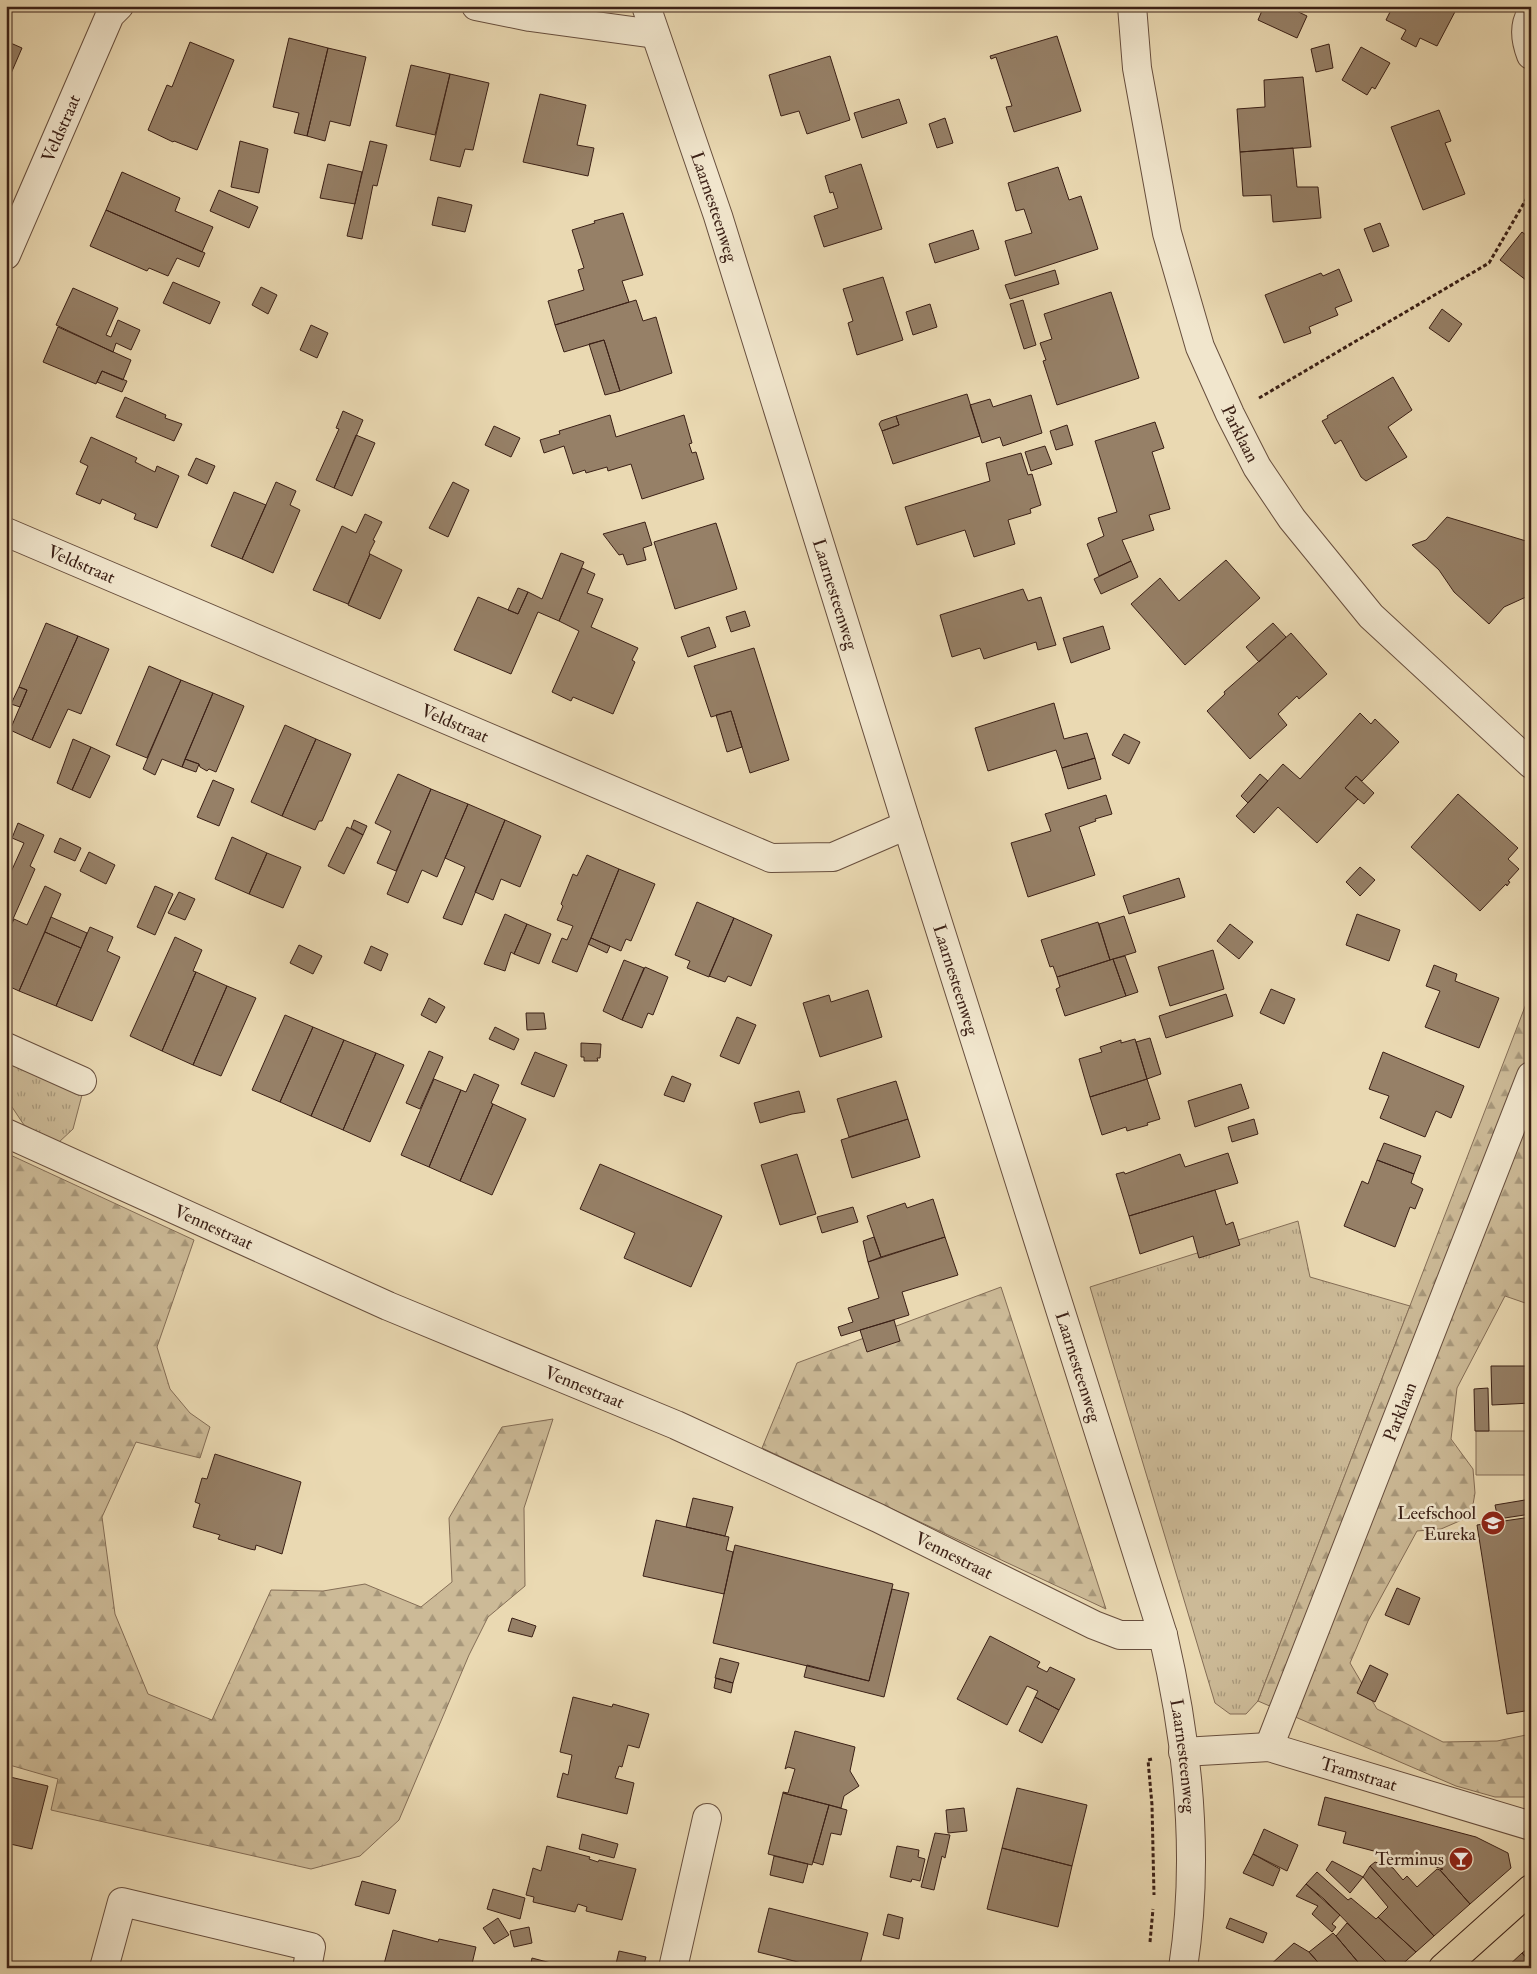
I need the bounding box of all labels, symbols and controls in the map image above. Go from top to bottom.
street label: Veldstraat [36,91,86,166]
street label: Laarnesteenweg [685,148,743,266]
street label: Parklaan [1216,401,1264,466]
street label: Laarnesteenweg [807,536,864,654]
street label: Veldstraat [44,540,119,589]
street label: Veldstraat [418,699,493,748]
street label: Laarnesteenweg [928,922,985,1039]
street label: Vennestraat [171,1199,257,1255]
street label: Laarnesteenweg [1050,1309,1107,1426]
street label: Vennestraat [541,1360,628,1414]
street label: Parklaan [1378,1379,1422,1444]
place label: Leefschool Eureka [1397,1502,1477,1546]
school or university icon: Leefschool Eureka [1480,1510,1506,1536]
street label: Vennestraat [911,1527,997,1585]
street label: Laarnesteenweg [1165,1697,1201,1815]
street label: Tramstraat [1318,1752,1400,1797]
bar icon: Terminus [1448,1846,1474,1872]
place label: Terminus [1375,1848,1444,1871]

